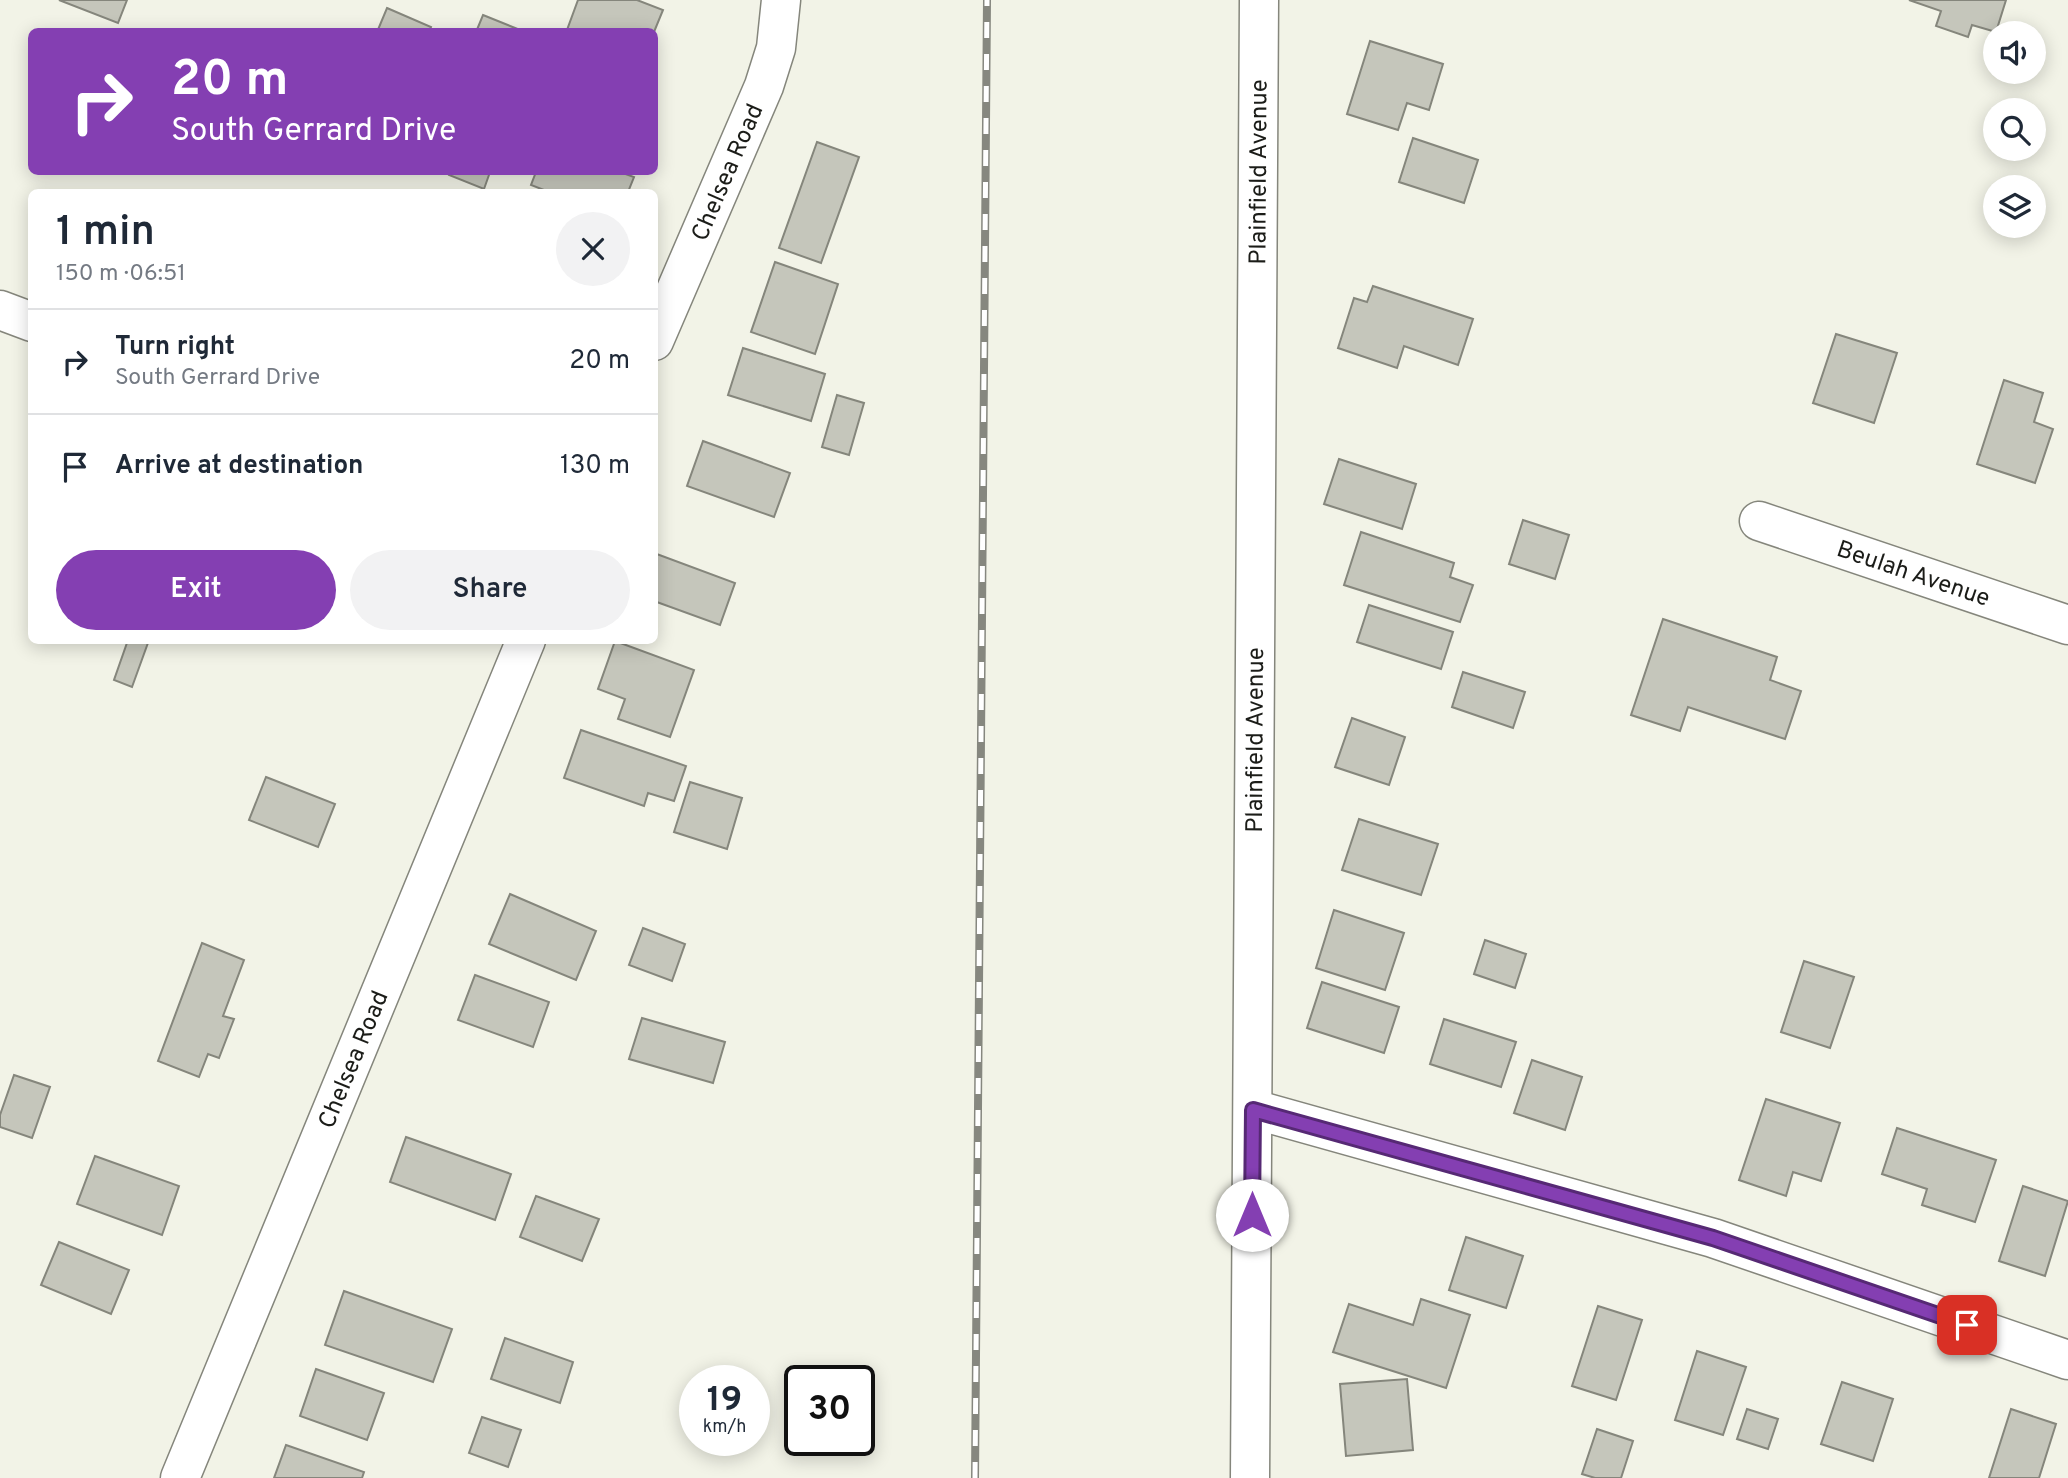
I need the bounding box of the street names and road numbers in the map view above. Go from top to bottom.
street label: Plainfield Avenue [1244,79,1276,265]
street label: Chelsea Road [686,100,771,246]
street label: Beulah Avenue [1832,535,1993,615]
street label: Plainfield Avenue [1241,647,1272,833]
street label: Chelsea Road [313,987,397,1133]

